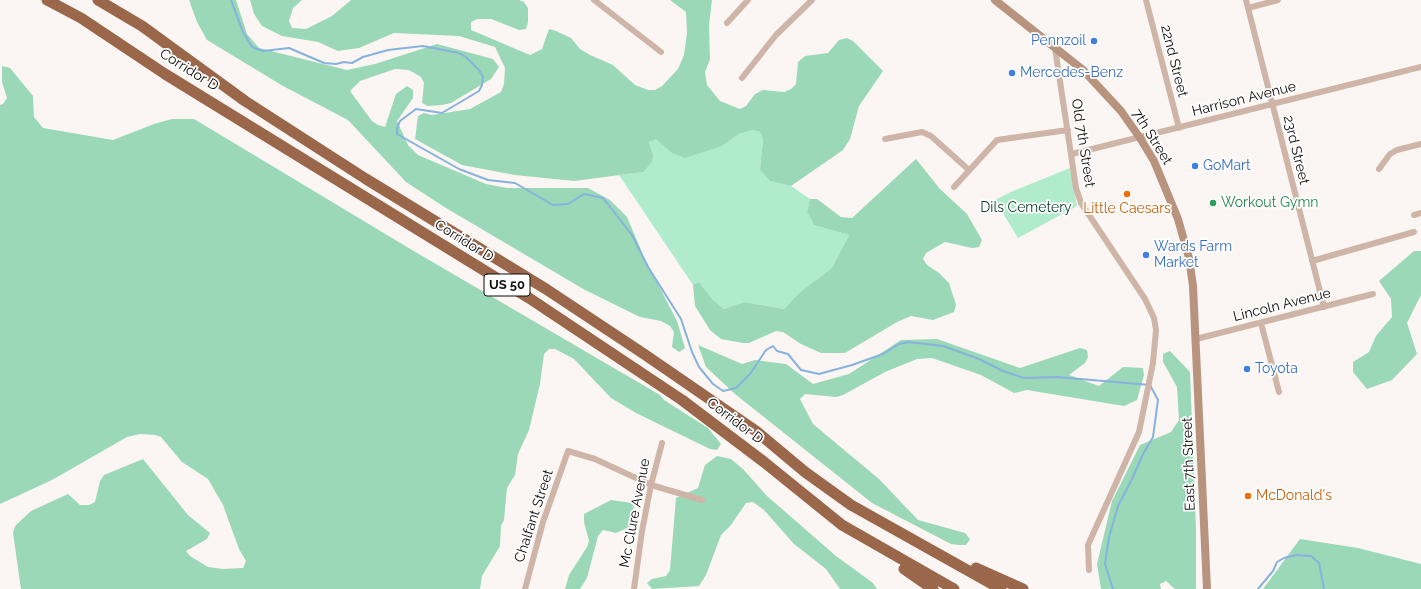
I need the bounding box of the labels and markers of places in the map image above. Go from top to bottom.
place label: Pennzoil [1031,33,1086,49]
marker: Pennzoil [1089,36,1099,46]
place label: Mercedes-Benz [1020,65,1123,81]
marker: Mercedes-Benz [1007,68,1017,78]
place label: GoMart [1203,158,1251,174]
marker: GoMart [1190,161,1200,171]
marker: Little Caesars [1122,189,1132,199]
place label: Workout Gymn [1221,195,1318,211]
marker: Workout Gymn [1208,198,1218,208]
place label: Little Caesars [1083,201,1171,217]
place label: Wards Farm Market [1154,239,1232,272]
marker: Wards Farm Market [1141,250,1151,260]
place label: Toyota [1255,361,1298,377]
marker: Toyota [1242,364,1252,374]
place label: McDonald's [1256,488,1332,504]
marker: McDonald's [1243,491,1253,501]

